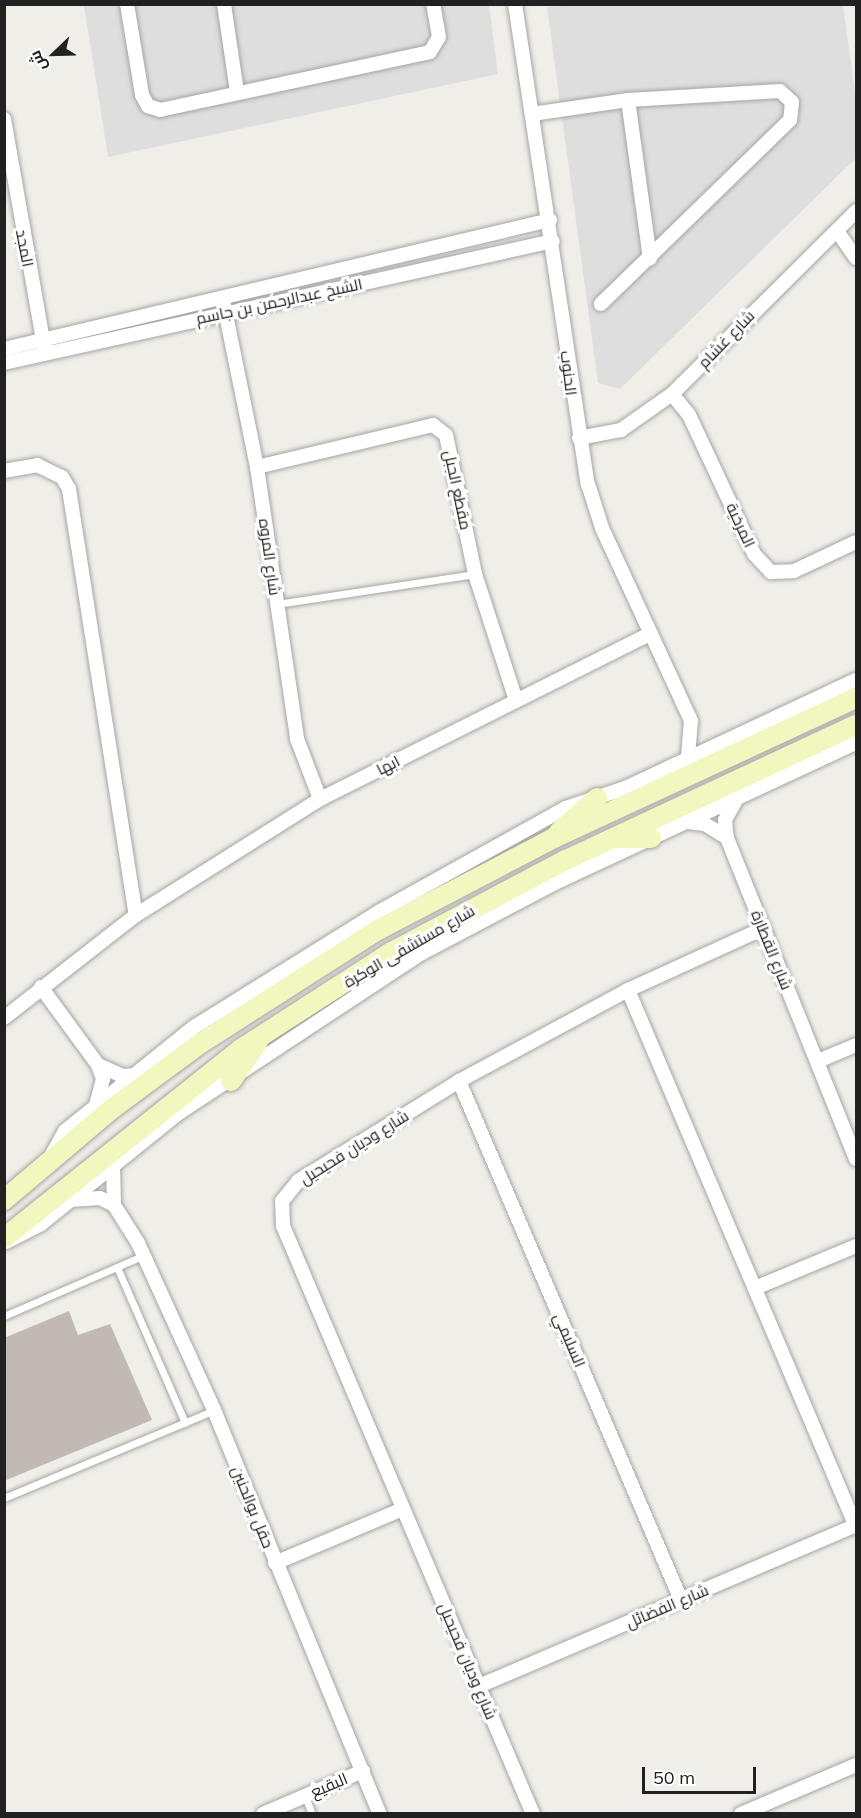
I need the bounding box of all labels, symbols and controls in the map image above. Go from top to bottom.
north arrow [24,24,84,84]
text: ش [24,48,51,74]
street label: المجد [12,228,38,268]
street label: الشيخ عبدالرحمن بن جاسم [194,274,364,328]
street label: شارع غشام [694,306,758,372]
street label: الجنوب [557,350,581,396]
street label: مقطع الجبل [440,448,476,532]
street label: المرخية [722,500,760,550]
street label: شارع المروه [255,517,285,597]
street label: ابها [373,751,403,779]
street label: شارع مستشفى الوكرة [340,901,478,991]
street label: شارع القطارة [747,907,797,993]
street label: شارع وديان فحيحيل [296,1106,412,1188]
street label: السليمي [550,1310,590,1370]
street label: حقل بوالحنين [228,1463,278,1551]
street label: شارع الفضائل [623,1580,711,1632]
street label: شارع وديان فحيحيل [435,1600,501,1722]
scale bar [645,1755,759,1793]
text: 50 m [653,1766,695,1789]
street label: البقيع [308,1769,350,1801]

